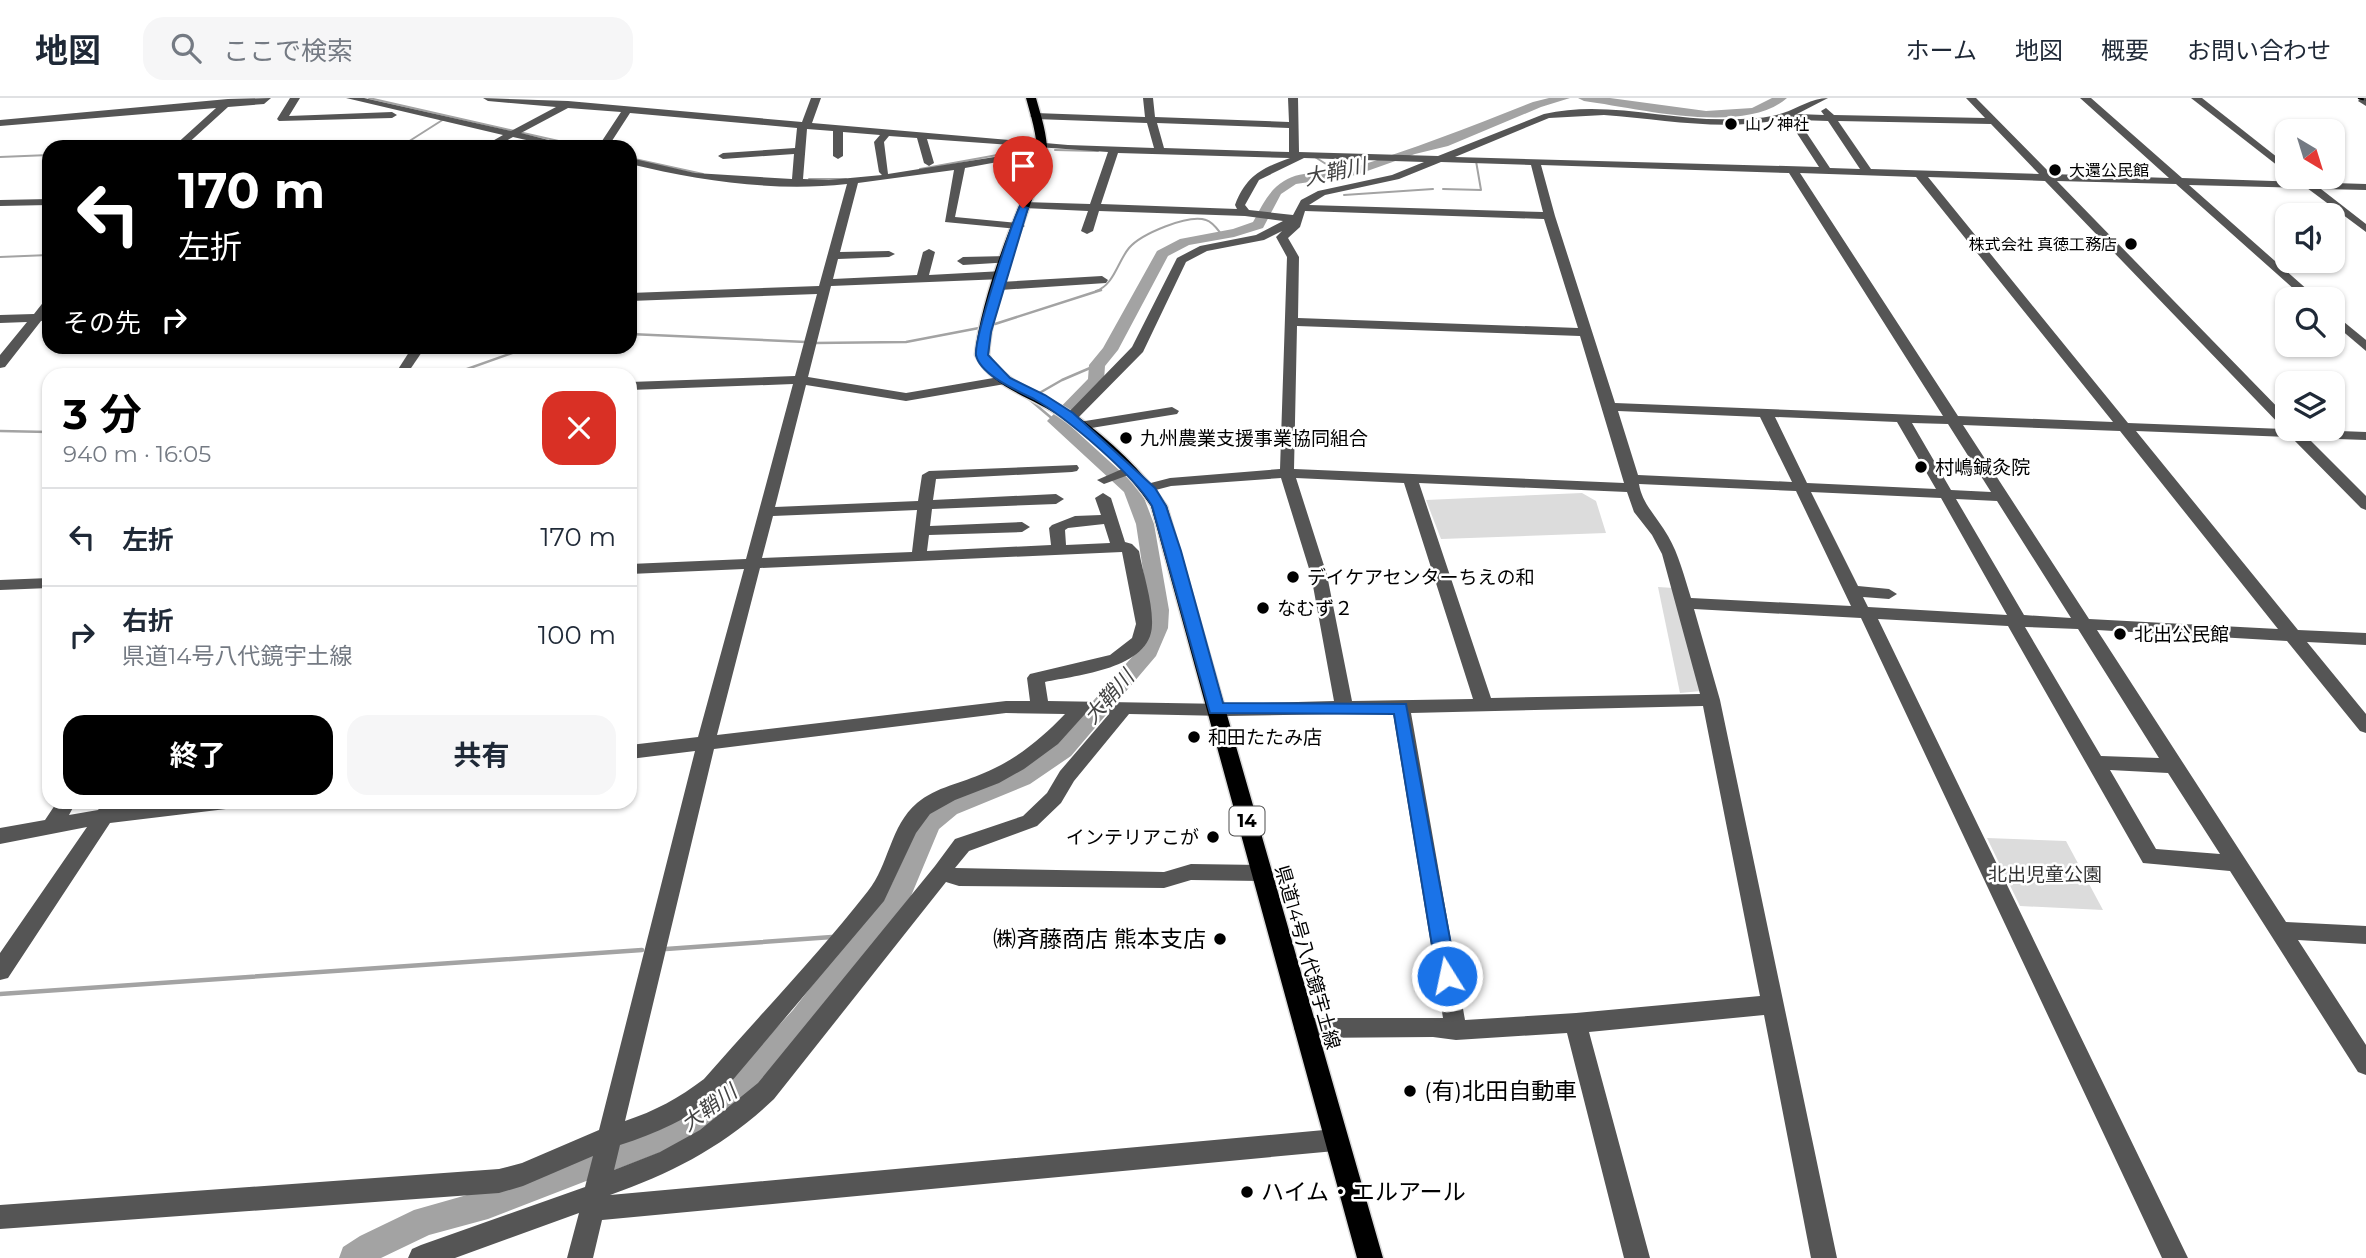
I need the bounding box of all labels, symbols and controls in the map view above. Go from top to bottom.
search box [143,17,633,80]
icon: search [167,29,205,67]
text: 地図 [35,30,101,70]
text: ここで検索 [223,35,353,67]
text: ホーム [1906,36,1977,65]
text: 地図 [2015,36,2063,65]
text: 概要 [2101,36,2149,65]
text: お問い合わせ [2187,36,2331,65]
place label: 山ノ神社 [1745,115,1809,134]
marker: 山ノ神社 [1723,116,1739,132]
north arrow [2275,119,2345,189]
map controls [2275,119,2345,441]
pin [993,136,1053,208]
icon: arrive [1004,147,1042,185]
water label: 大鞘川 [1301,152,1370,190]
text: 170 m [178,161,325,220]
place label: 大還公民館 [2069,161,2149,180]
marker: 大還公民館 [2047,162,2063,178]
icon: left [63,168,154,259]
button: sound [2275,203,2345,273]
text: 左折 [178,227,242,266]
place label: 株式会社 真徳工務店 [1969,235,2117,254]
marker: 株式会社 真徳工務店 [2123,236,2139,252]
button: search [2275,287,2345,357]
icon: right [155,301,193,339]
text: その先 [63,307,141,339]
button: layers [2275,371,2345,441]
text: 3 分 [63,388,142,440]
button: close [542,391,616,465]
place label: 九州農業支援事業協同組合 [1140,427,1368,450]
marker: 九州農業支援事業協同組合 [1118,430,1134,446]
text: 940 m · 16:05 [63,440,211,468]
place label: 村嶋鍼灸院 [1935,456,2030,479]
marker: 村嶋鍼灸院 [1913,459,1929,475]
icon: left [63,518,101,556]
text: 170 m [540,521,616,553]
text: 左折 [122,524,174,556]
place label: デイケアセンターちえの和 [1307,566,1535,589]
marker: デイケアセンターちえの和 [1285,569,1301,585]
place label: なむず２ [1277,597,1353,620]
marker: なむず２ [1255,600,1271,616]
text: 右折 [122,605,174,637]
icon: right [63,616,101,654]
text: 100 m [538,619,616,651]
place label: 北出公民館 [2134,623,2229,646]
marker: 北出公民館 [2112,626,2128,642]
text: 県道14号八代鏡宇土線 [122,642,353,670]
water label: 大鞘川 [1079,663,1140,729]
button: 終了 [63,715,333,795]
button: 共有 [347,715,616,795]
place label: 和田たたみ店 [1208,726,1322,749]
marker: 和田たたみ店 [1186,729,1202,745]
road number: 14 [1230,806,1264,836]
place label: インテリアこが [1066,826,1199,849]
marker: インテリアこが [1205,829,1221,845]
street label: 県道14号八代鏡宇土線 [1270,862,1345,1052]
park label: 北出児童公園 [1988,863,2102,886]
place label: ㈱斉藤商店 熊本支店 [993,925,1206,953]
marker: ㈱斉藤商店 熊本支店 [1212,931,1228,947]
position arrow [1410,939,1484,1013]
place label: (有)北田自動車 [1424,1077,1577,1105]
water label: 大鞘川 [676,1078,743,1136]
marker: (有)北田自動車 [1402,1083,1418,1099]
place label: ハイム・エルアール [1261,1178,1466,1206]
marker: ハイム・エルアール [1239,1184,1255,1200]

